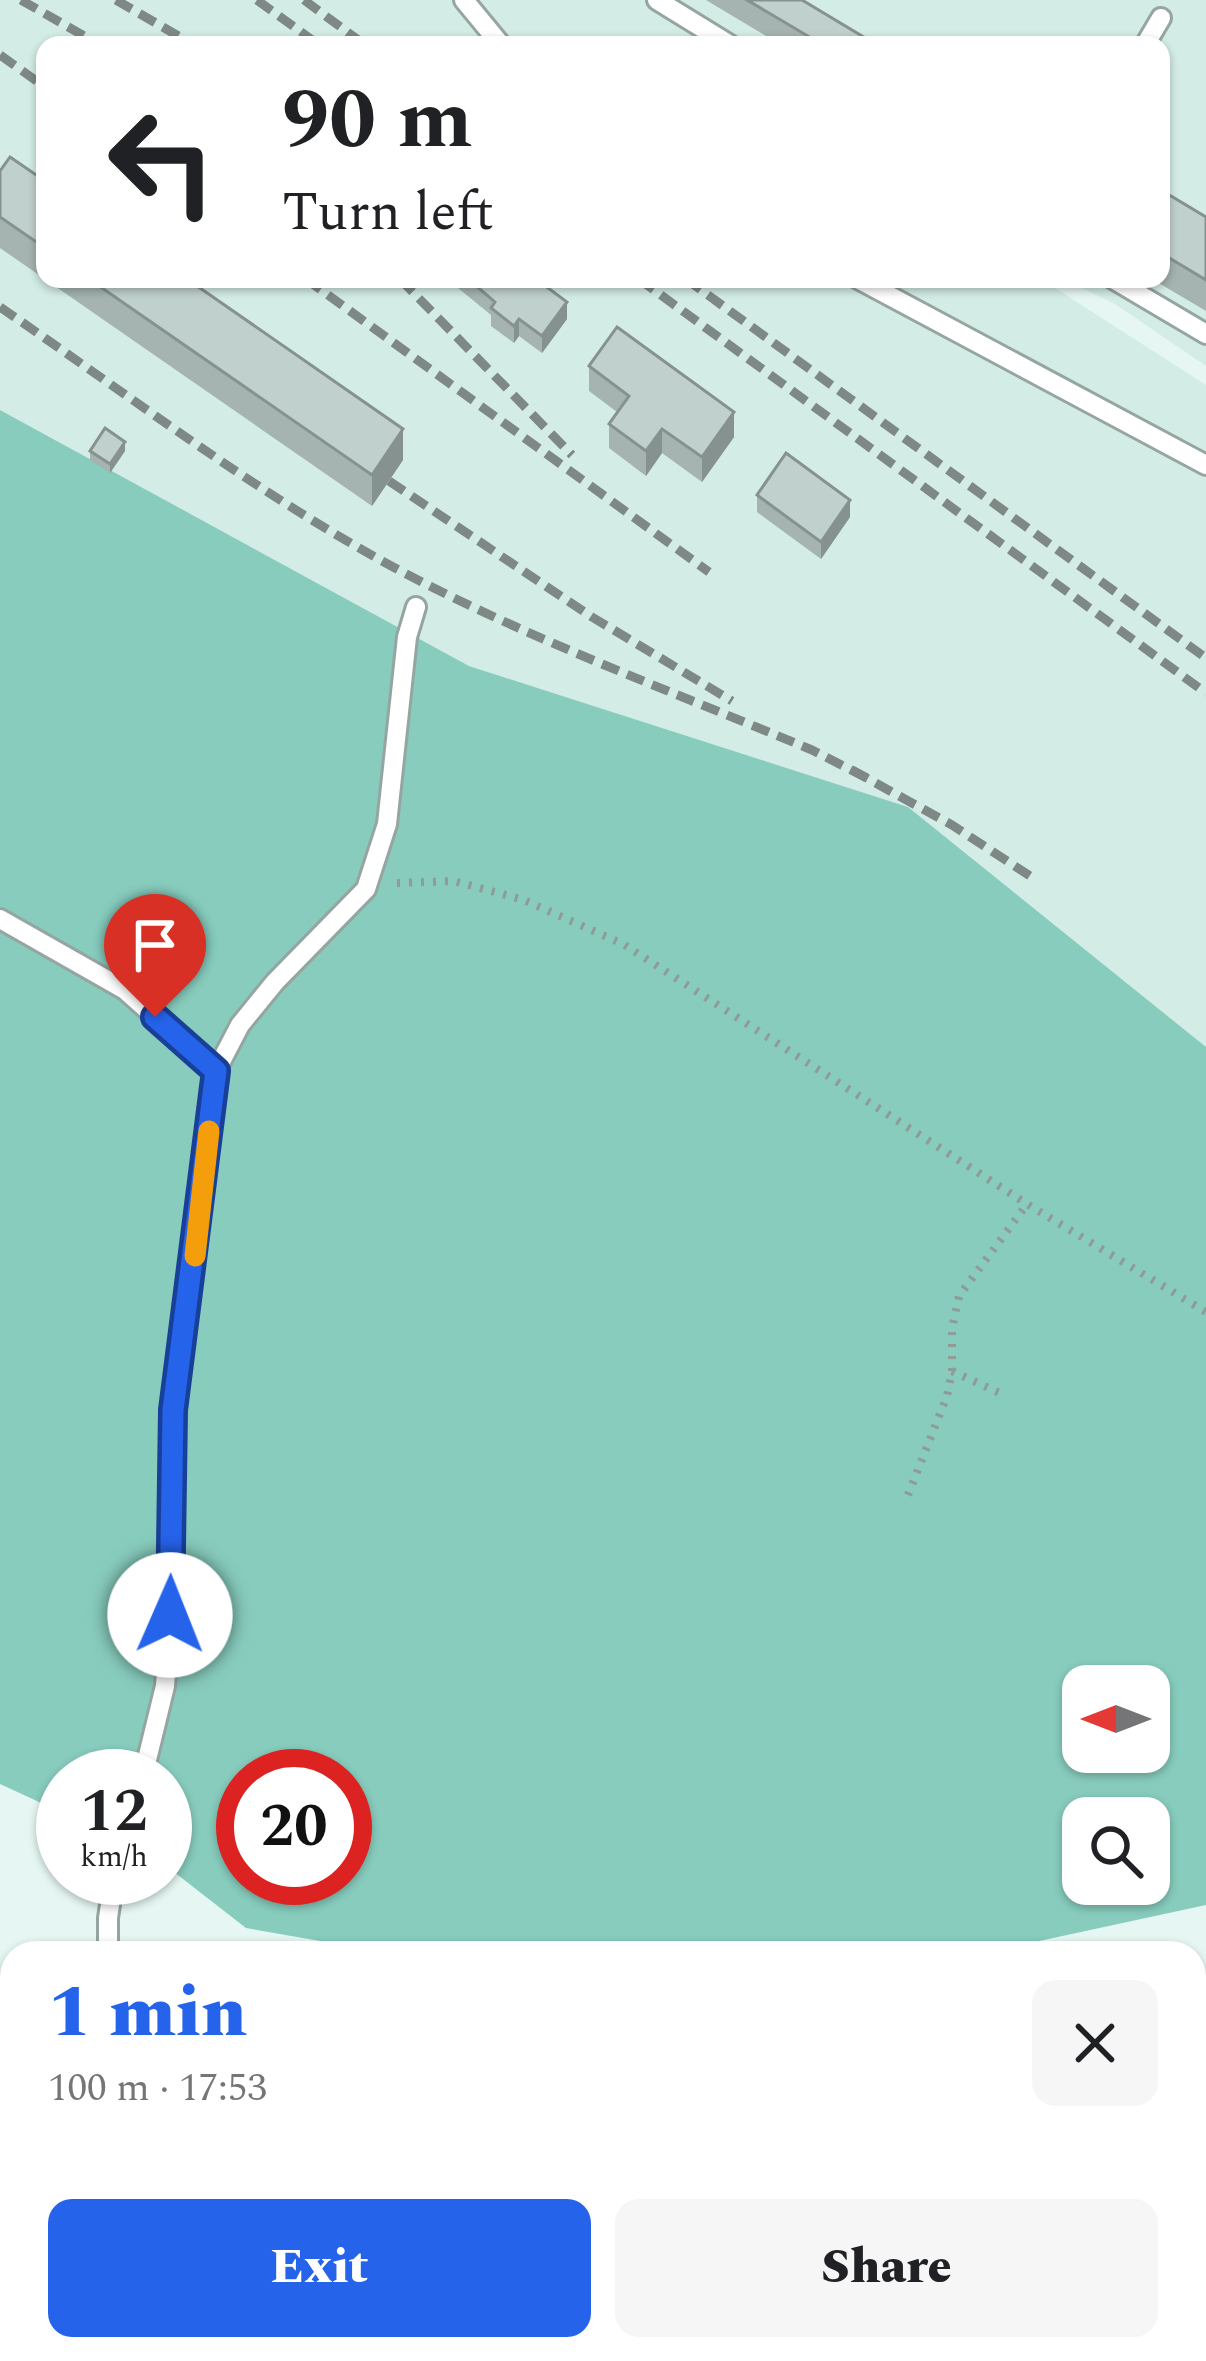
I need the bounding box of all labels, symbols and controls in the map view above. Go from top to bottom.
text: 90 m [282,57,473,185]
icon: left [84,84,240,240]
text: Turn left [282,172,494,254]
pin [104,894,206,1017]
icon: arrive [122,912,188,978]
position arrow [107,1552,233,1678]
north arrow [1062,1665,1170,1773]
map controls [1062,1665,1170,1905]
speed limit sign: 20 [216,1749,372,1905]
text: 12 [80,1766,148,1858]
button: search [1062,1797,1170,1905]
text: km/h [80,1834,148,1880]
text: 1 min [48,1959,247,2068]
button: close [1032,1980,1158,2106]
text: 100 m · 17:53 [48,2059,267,2118]
button: Exit [48,2199,591,2337]
button: Share [615,2199,1158,2337]

